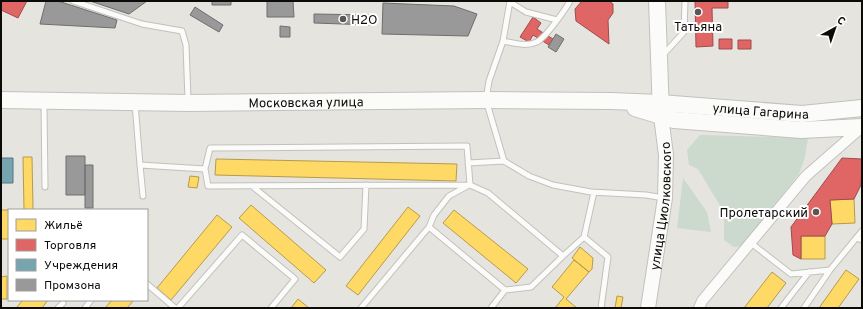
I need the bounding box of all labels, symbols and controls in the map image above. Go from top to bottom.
marker: Татьяна [693,7,703,17]
north arrow [815,8,855,48]
place label: Н2О [351,13,378,29]
text: С [834,13,848,29]
marker: Н2О [338,14,348,24]
place label: Татьяна [674,20,722,36]
street label: Московская улица [248,95,364,112]
street label: улица Гагарина [712,101,810,124]
street label: улица Циолковского [648,141,676,272]
place label: Пролетарский [720,206,808,222]
marker: Пролетарский [811,207,821,217]
legend [8,209,148,301]
text: Жильё [44,218,83,234]
text: Торговля [44,238,96,254]
text: Учреждения [44,258,118,274]
text: Промзона [44,278,101,294]

